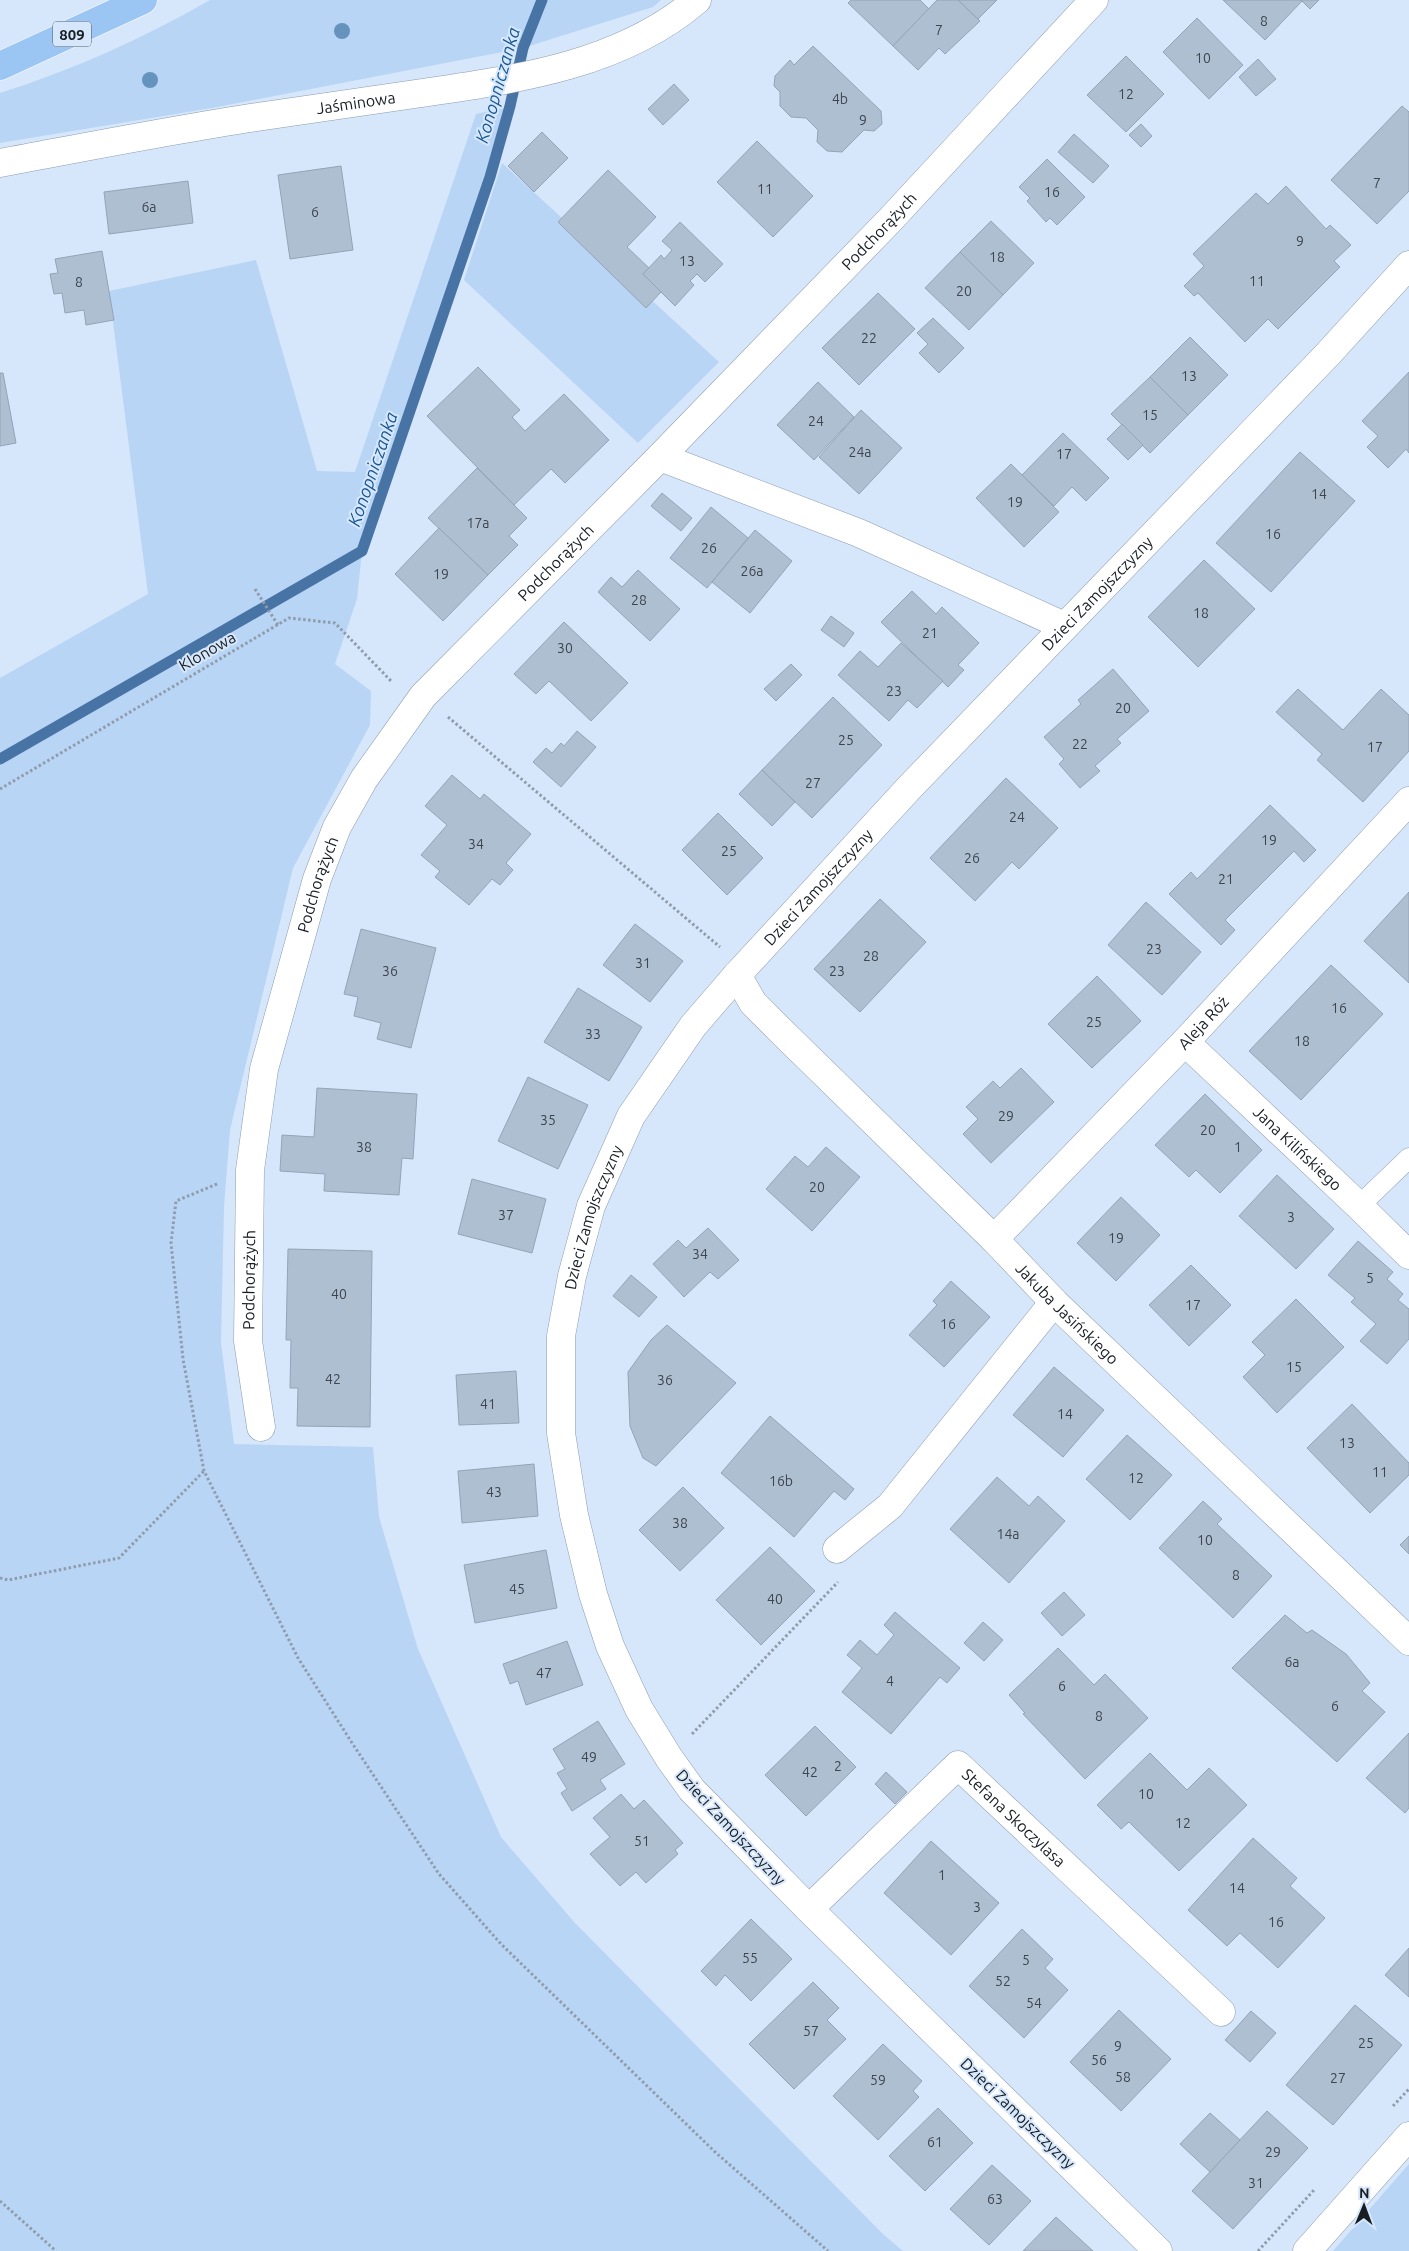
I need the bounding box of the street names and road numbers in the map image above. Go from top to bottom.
road number: 809 [53,22,91,46]
street label: Jaśminowa [315,88,397,117]
street label: Podchorążych [838,189,920,273]
street label: Podchorążych [514,521,597,604]
street label: Dzieci Zamojszczyzny [1038,532,1156,654]
street label: Klonowa [175,628,239,674]
street label: Dzieci Zamojszczyzny [760,825,876,949]
street label: Podchorążych [293,834,341,935]
street label: Aleja Róż [1174,992,1232,1053]
street label: Jana Kilińskiego [1250,1102,1346,1194]
street label: Dzieci Zamojszczyzny [561,1142,626,1291]
street label: Podchorążych [239,1230,258,1330]
street label: Jakuba Jasińskiego [1012,1259,1122,1368]
street label: Dzieci Zamojszczyzny [673,1765,789,1889]
street label: Stefana Skoczylasa [959,1765,1069,1870]
street label: Dzieci Zamojszczyzny [957,2054,1079,2172]

